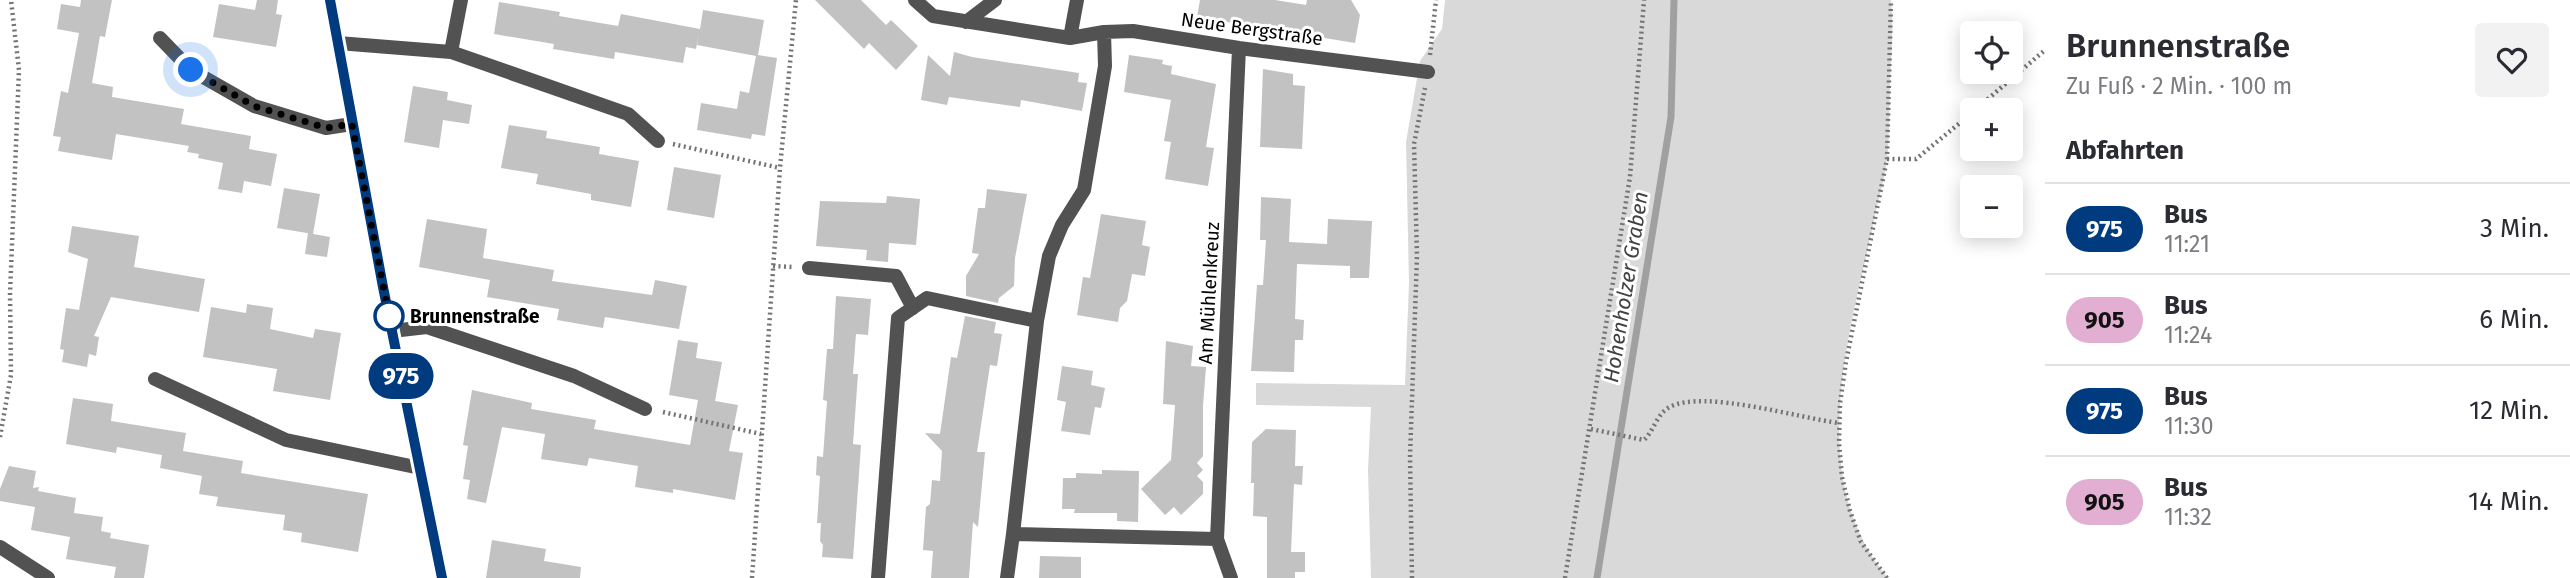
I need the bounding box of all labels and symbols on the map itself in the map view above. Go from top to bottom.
street label: Neue Bergstraße [1180,8,1324,50]
your location [173,52,208,87]
water label: Hohenholzer Graben [1598,190,1654,384]
street label: Am Mühlenkreuz [1194,221,1224,365]
marker: Brunnenstraße [374,301,404,331]
place label: Brunnenstraße [410,305,539,328]
line badge: 975 [361,353,441,399]

